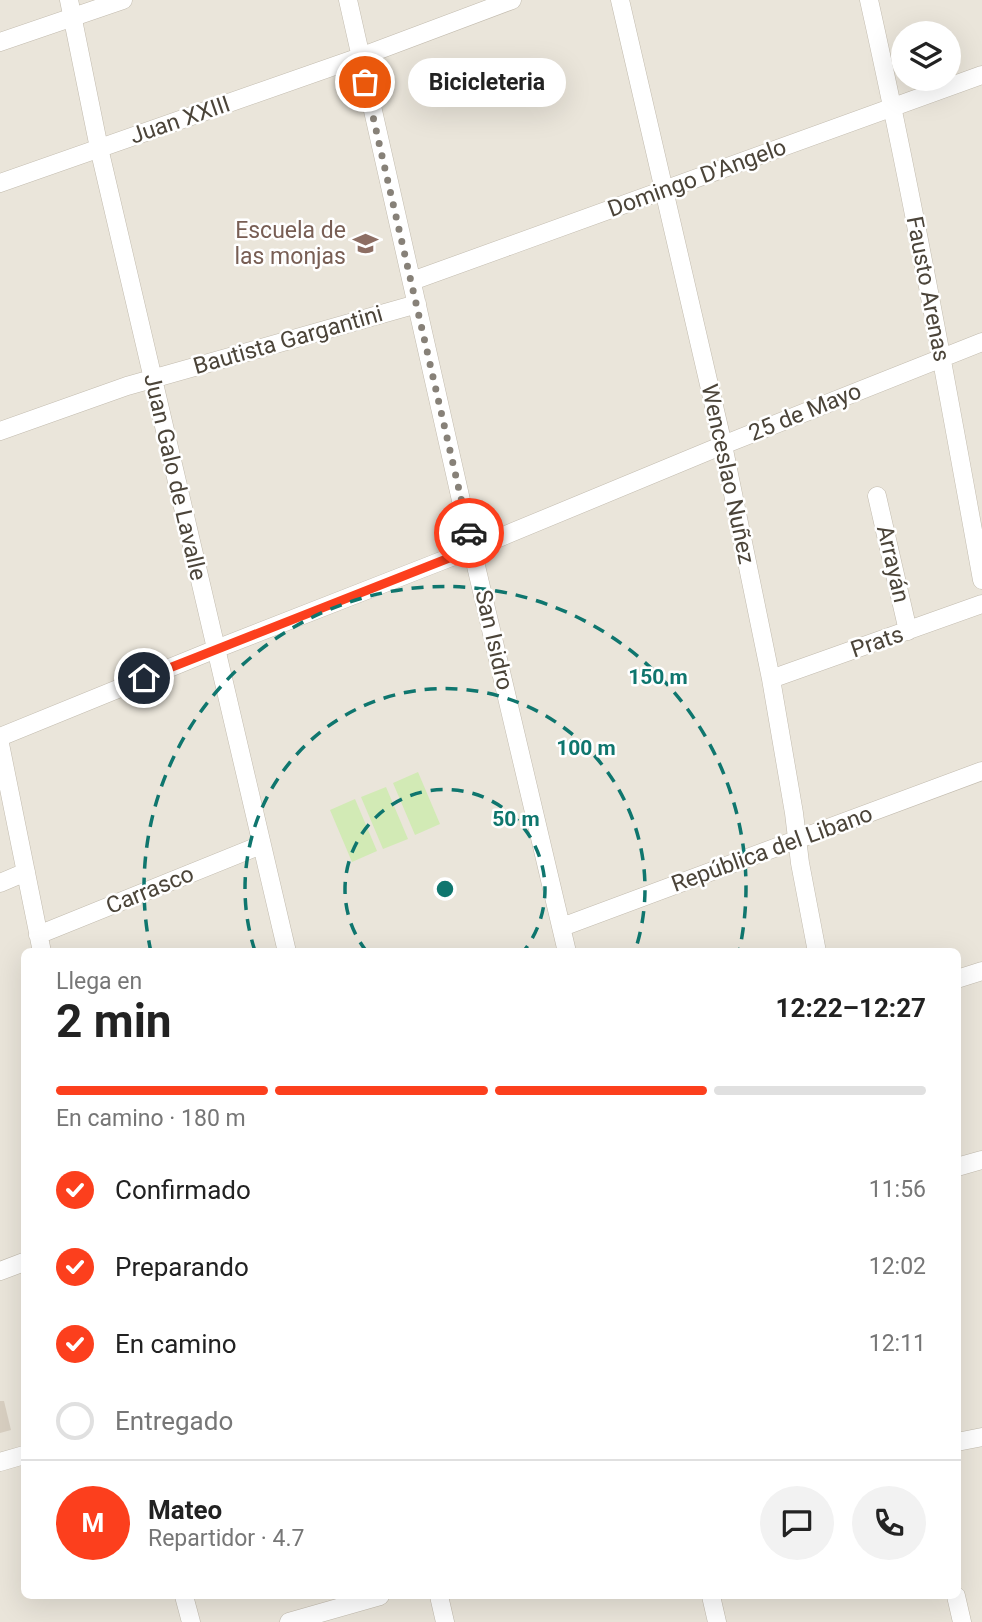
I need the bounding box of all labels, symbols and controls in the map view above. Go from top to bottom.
map controls [891,21,961,91]
button: layers [891,21,961,91]
pin [335,52,395,112]
callout: Bicicleteria [407,57,564,106]
icon: bag [346,63,384,101]
text: Bicicleteria [429,69,545,96]
street label: Juan XXIII [126,90,234,150]
street label: Domingo D'Angelo [604,133,790,223]
street label: Fausto Arenas [901,214,955,364]
place label: Escuela de las monjas [234,217,346,270]
school or university icon: Escuela de las monjas [352,229,380,257]
street label: Bautista Gargantini [190,300,386,380]
street label: Juan Galo de Lavalle [138,371,212,583]
street label: 25 de Mayo [745,377,865,447]
street label: Wenceslao Nuñez [696,382,760,566]
courier [434,498,504,568]
icon: car [450,514,488,552]
street label: Arrayán [871,523,915,605]
street label: San Isidro [469,587,519,693]
street label: Prats [847,620,907,664]
pin [114,648,174,708]
icon: home [125,659,163,697]
text: 150 m [628,665,688,689]
text: 100 m [556,736,616,760]
street label: República del Libano [668,800,876,898]
text: 50 m [492,807,540,831]
street label: Carrasco [102,860,198,920]
centre of rings [433,877,457,901]
text: Llega en [56,968,142,995]
text: 12:22–12:27 [776,993,926,1023]
text: 2 min [56,994,172,1048]
text: En camino · 180 m [56,1105,246,1132]
icon: check [56,1171,94,1209]
text: Confirmado [115,1175,251,1205]
text: 11:56 [869,1176,926,1203]
icon: check [56,1248,94,1286]
text: Preparando [115,1252,249,1282]
text: 12:02 [869,1253,926,1280]
icon: check [56,1325,94,1363]
text: En camino [115,1329,237,1359]
text: 12:11 [869,1330,926,1357]
text: Entregado [115,1406,233,1436]
button: chat [760,1486,834,1560]
button: phone [852,1486,926,1560]
text: Mateo [148,1495,222,1525]
text: M [82,1508,104,1538]
text: Repartidor · 4.7 [148,1525,305,1552]

